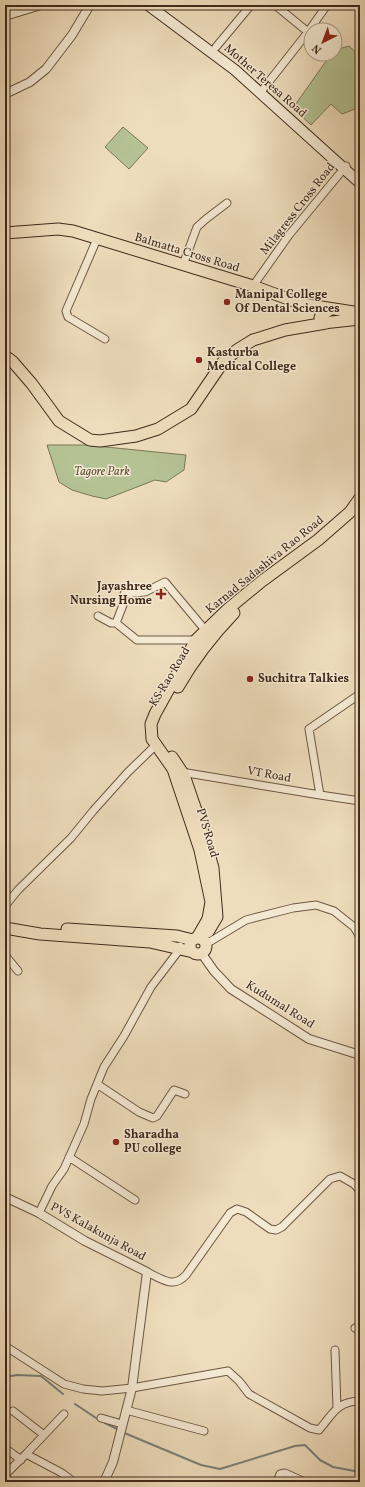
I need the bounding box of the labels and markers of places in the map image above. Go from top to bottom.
place label: Manipal College Of Dental Sciences [235,287,340,317]
marker: Manipal College Of Dental Sciences [222,297,232,307]
place label: Kasturba Medical College [207,345,296,375]
marker: Kasturba Medical College [194,355,204,365]
place label: Jayashree Nursing Home [70,579,152,609]
marker: Jayashree Nursing Home [155,588,167,600]
place label: Suchitra Talkies [258,671,350,687]
marker: Suchitra Talkies [245,674,255,684]
place label: Sharadha PU college [124,1127,182,1157]
marker: Sharadha PU college [111,1137,121,1147]

